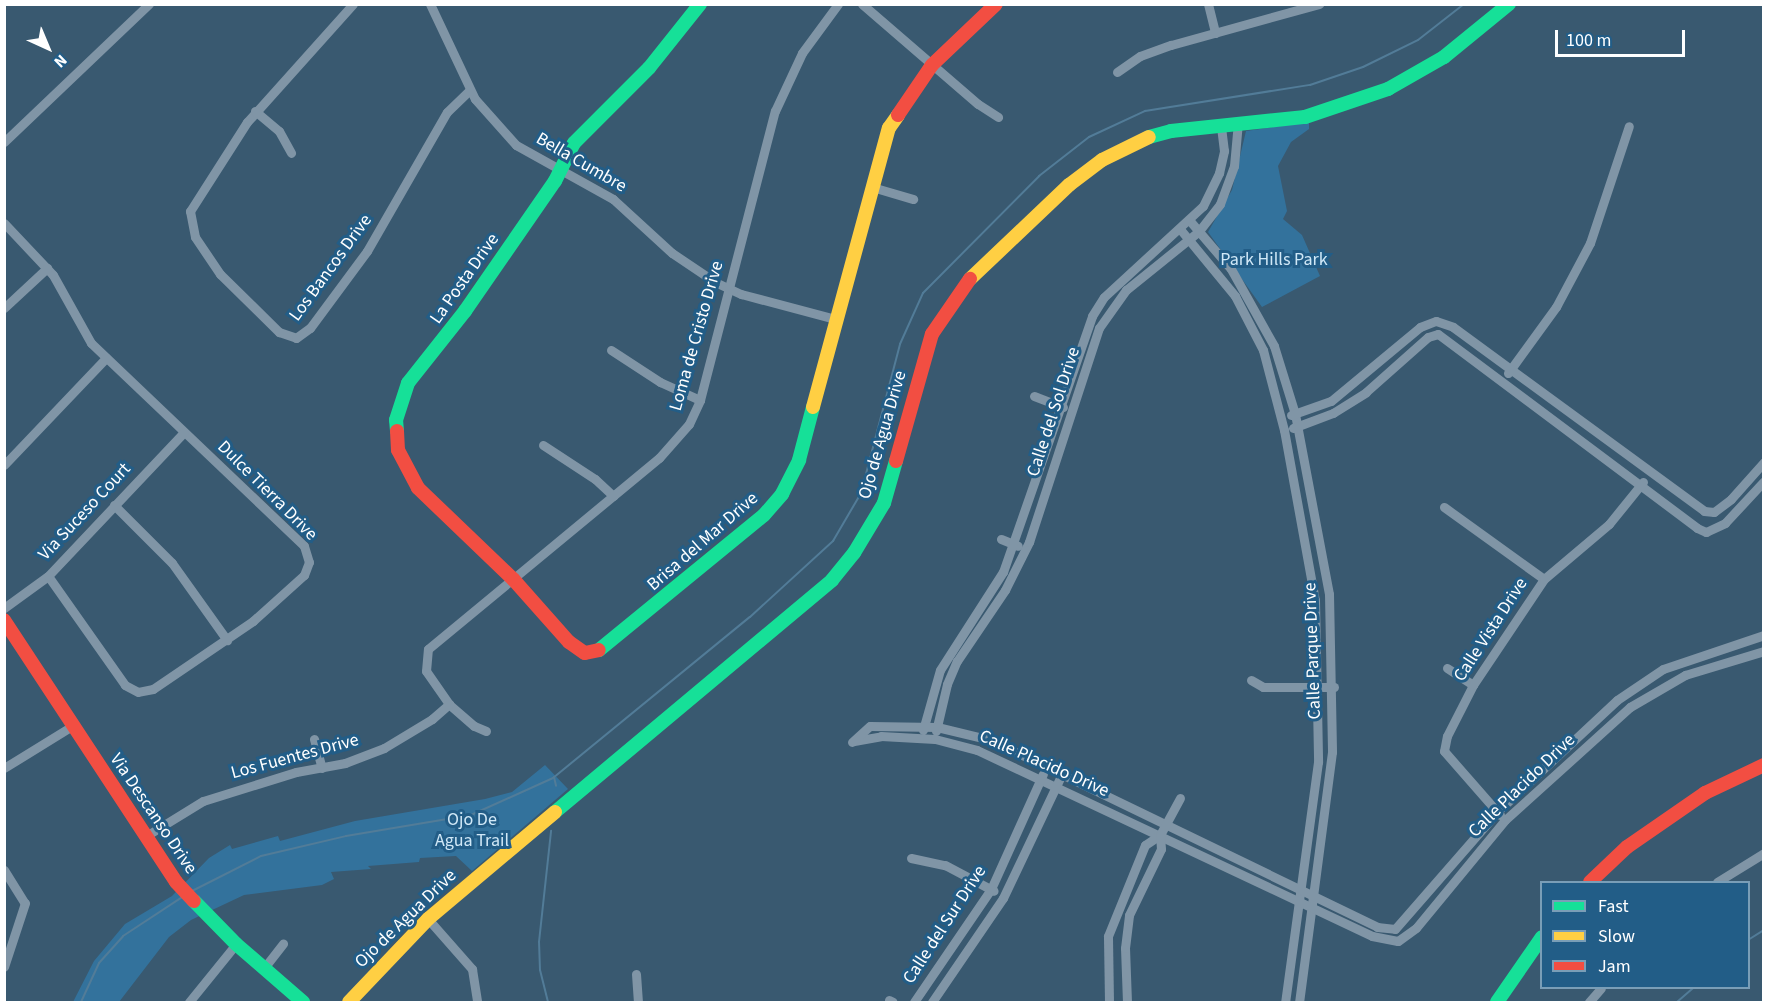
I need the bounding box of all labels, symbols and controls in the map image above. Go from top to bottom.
north arrow [18,18,78,78]
scale bar [1558,18,1688,56]
text: 100 m [1566,28,1611,53]
text: N [49,49,72,73]
street label: Bella Cumbre [532,128,630,198]
street label: Los Bancos Drive [285,210,377,326]
street label: La Posta Drive [426,230,504,328]
park label: Park Hills Park [1220,249,1328,271]
street label: Loma de Cristo Drive [665,259,729,413]
street label: Calle del Sol Drive [1023,345,1085,479]
street label: Ojo de Agua Drive [854,368,912,502]
street label: Dulce Tierra Drive [212,436,322,546]
street label: Via Suceso Court [34,459,136,565]
street label: Brisa del Mar Drive [643,488,763,596]
street label: Calle Vista Drive [1449,574,1533,686]
street label: Calle Parque Drive [1300,582,1326,720]
street label: Calle Placido Drive [976,726,1112,802]
street label: Los Fuentes Drive [229,730,361,784]
street label: Calle Placido Drive [1464,730,1580,842]
street label: Via Descanso Drive [105,750,201,878]
park label: Ojo De Agua Trail [435,810,509,852]
street label: Calle del Sur Drive [899,862,991,988]
street label: Ojo de Agua Drive [351,865,461,973]
legend [1540,881,1750,989]
text: Fast [1598,894,1629,919]
text: Slow [1598,924,1635,949]
text: Jam [1598,954,1631,979]

